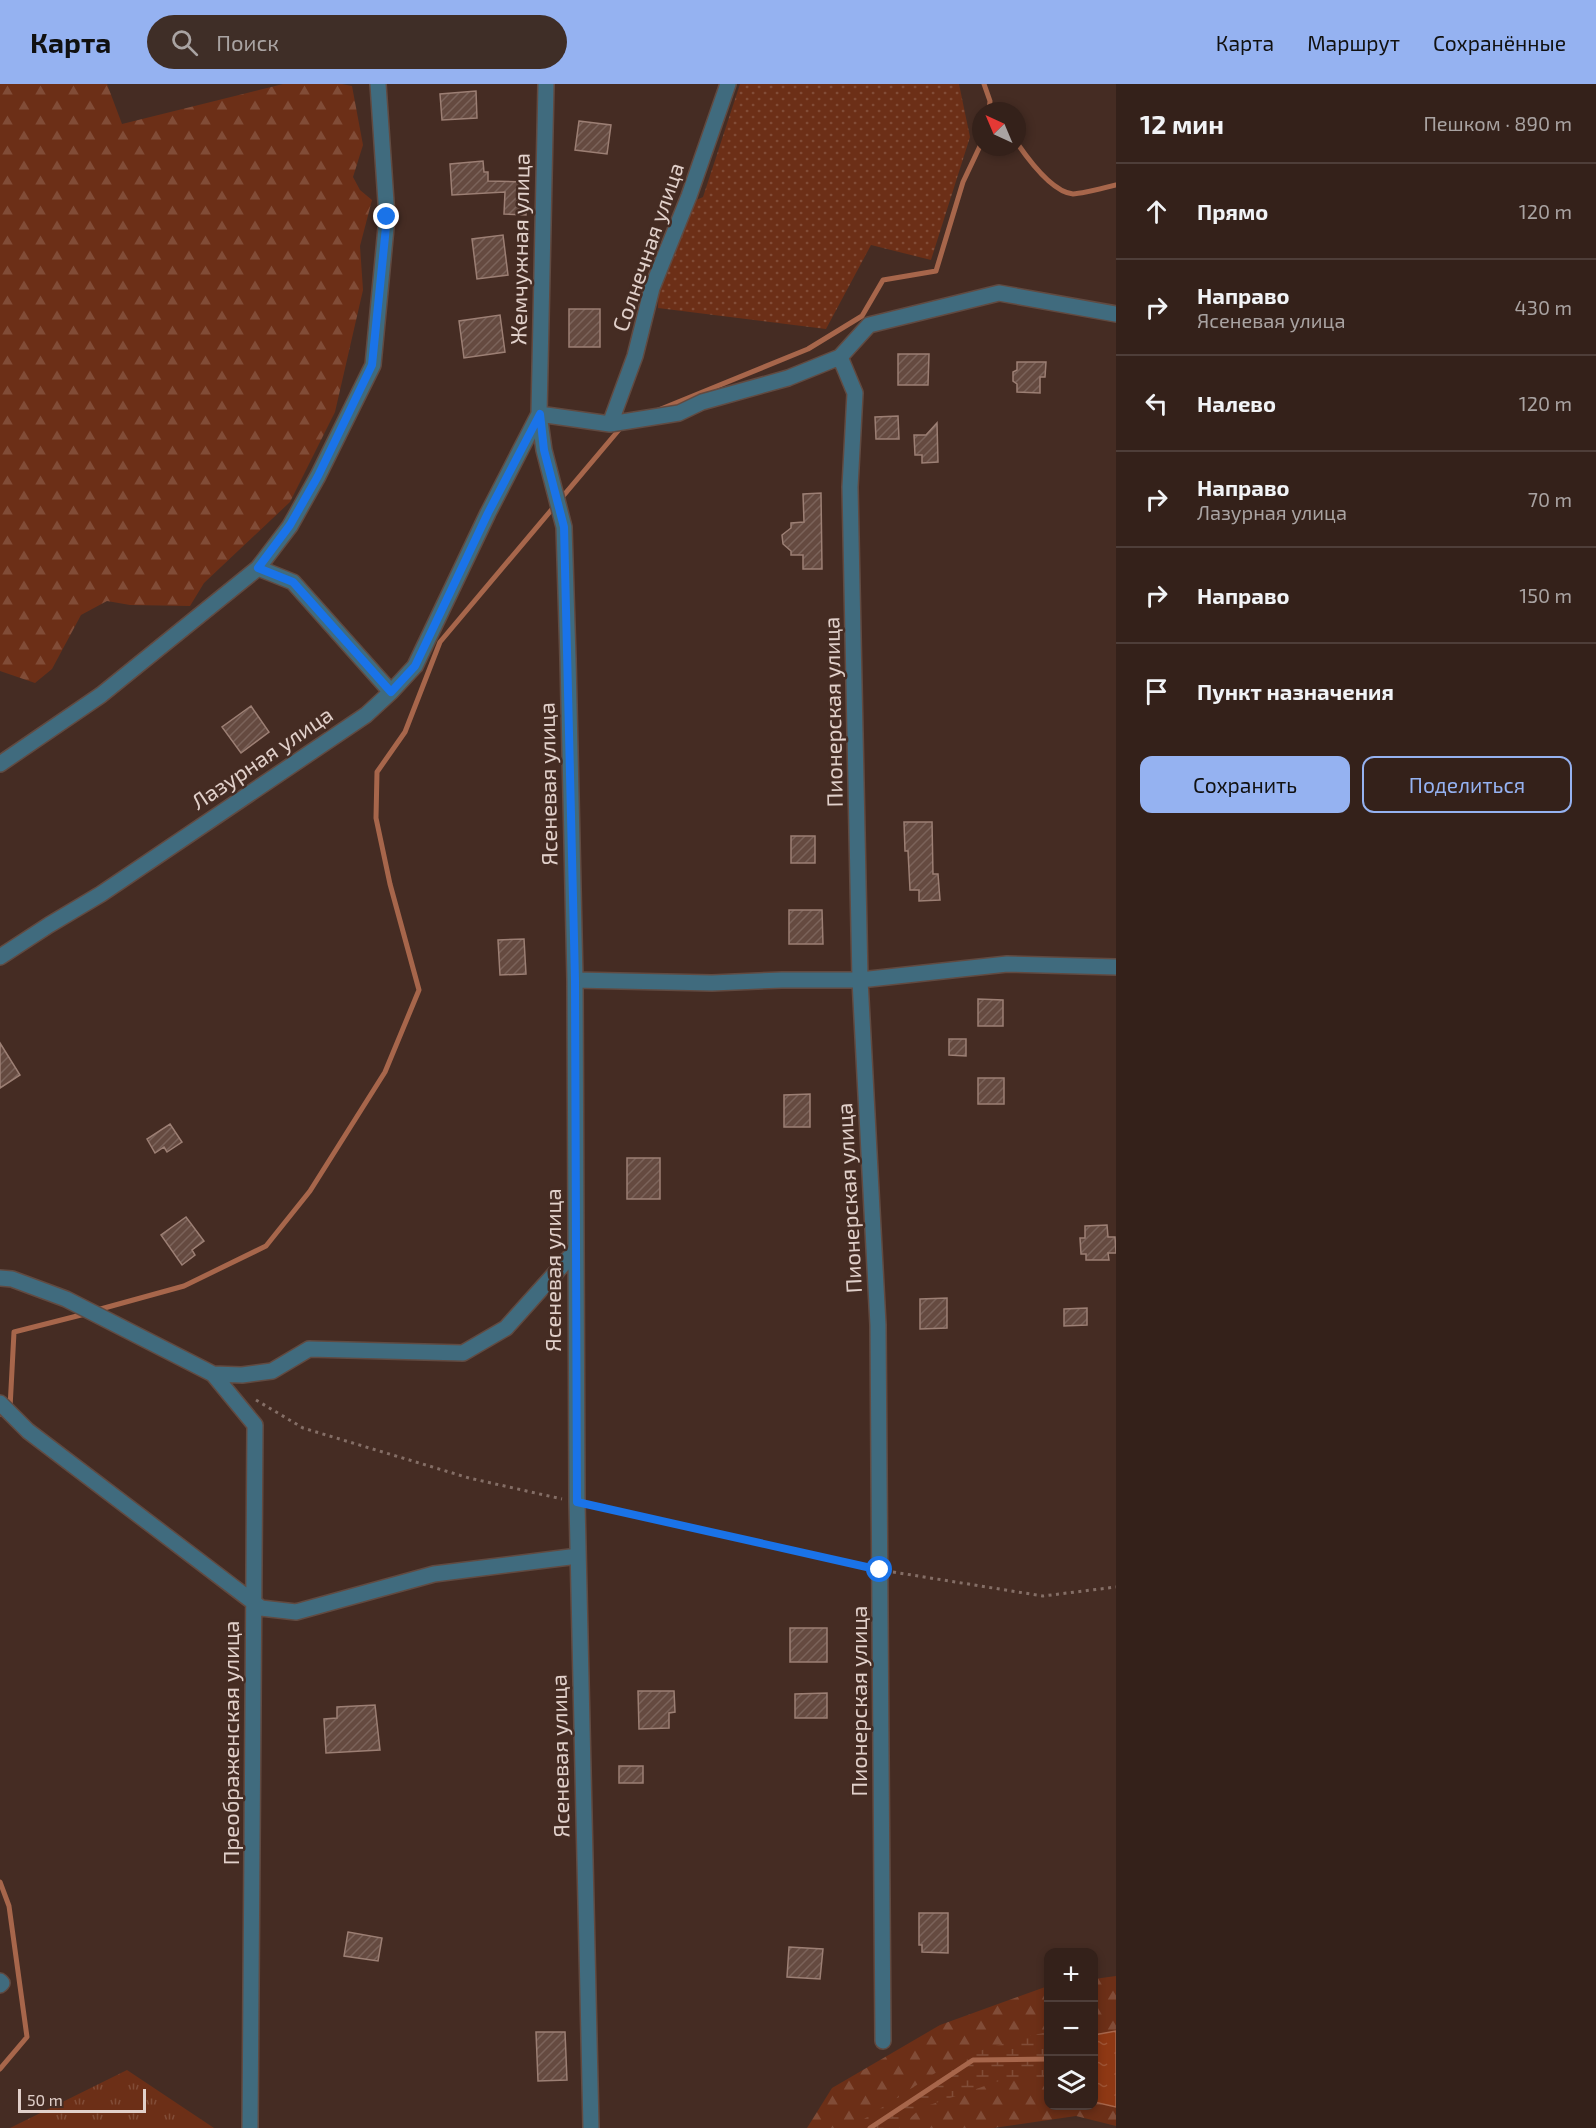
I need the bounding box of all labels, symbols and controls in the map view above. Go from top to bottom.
search box [147,15,567,69]
text: Карта [30,25,111,59]
icon: search [168,26,201,59]
text: Поиск [216,29,279,55]
text: Карта [1216,30,1274,55]
text: Маршрут [1307,30,1400,55]
text: Сохранённые [1433,30,1566,55]
north arrow [972,102,1026,156]
text: 12 мин [1140,108,1224,139]
text: Пешком · 890 m [1423,111,1572,135]
street label: Жемчужная улица [504,153,535,345]
street label: Солнечная улица [606,159,689,335]
icon: ahead [1140,195,1173,228]
text: Прямо [1197,198,1268,224]
text: 120 m [1519,199,1572,223]
route end [373,203,399,229]
text: Направо [1197,282,1290,308]
icon: right [1140,291,1173,324]
text: 430 m [1515,295,1572,319]
text: Ясеневая улица [1197,308,1345,332]
icon: left [1140,387,1173,420]
text: Налево [1197,390,1276,416]
text: 120 m [1519,391,1572,415]
text: Направо [1197,474,1290,500]
icon: right [1140,483,1173,516]
text: 70 m [1528,487,1572,511]
text: Лазурная улица [1197,500,1347,524]
icon: right [1140,579,1173,612]
text: Направо [1197,582,1290,608]
text: 150 m [1519,583,1572,607]
street label: Пионерская улица [817,616,848,808]
icon: arrive [1140,675,1173,708]
text: Пункт назначения [1197,678,1394,704]
street label: Лазурная улица [186,700,338,815]
street label: Ясеневая улица [533,702,562,866]
button: Сохранить [1140,756,1350,813]
button: Поделиться [1362,756,1572,813]
street label: Пионерская улица [830,1102,867,1294]
street label: Ясеневая улица [539,1188,566,1352]
route start [866,1556,892,1582]
street label: Пионерская улица [845,1606,872,1796]
street label: Преображенская улица [217,1621,244,1865]
street label: Ясеневая улица [545,1674,574,1838]
map controls [1044,1948,1098,2110]
button: + [1044,1948,1098,2002]
button: − [1044,2002,1098,2056]
button: layers [1044,2056,1098,2110]
scale bar [18,2086,146,2114]
text: 50 m [27,2090,63,2109]

